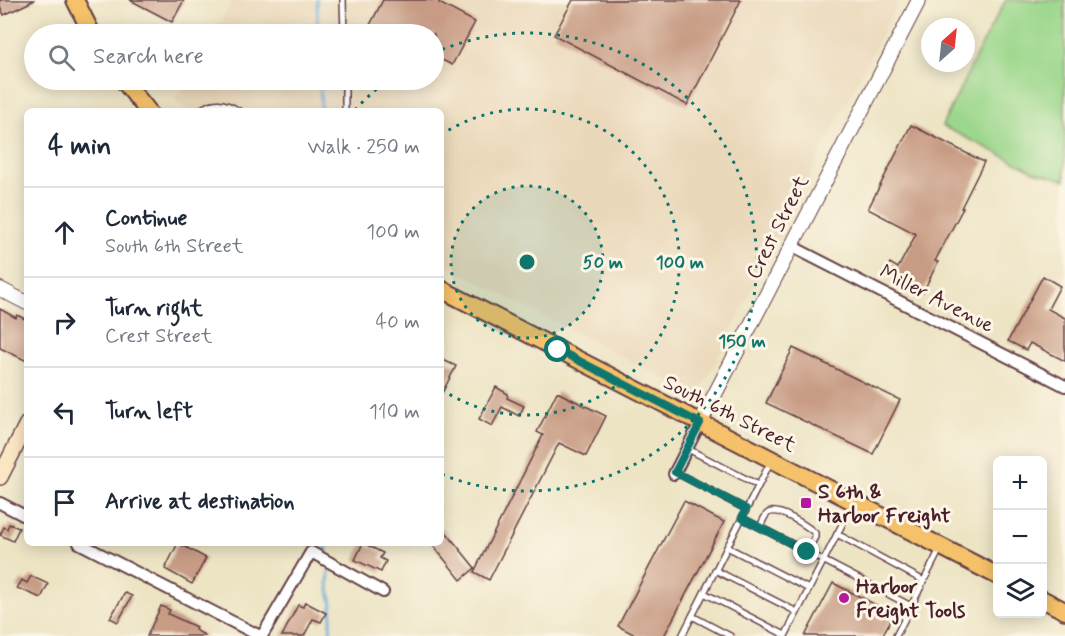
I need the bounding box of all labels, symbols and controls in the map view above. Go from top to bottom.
north arrow [921,18,975,72]
search box [24,24,444,90]
icon: search [45,41,78,74]
text: Search here [93,43,204,71]
text: 4 min [48,130,111,164]
text: Walk · 250 m [308,134,420,161]
street label: Crest Street [740,170,816,284]
text: Continue [105,205,187,233]
icon: ahead [48,216,81,249]
text: 100 m [366,219,420,246]
text: South 6th Street [105,233,244,260]
text: 50 m [583,251,623,275]
text: 100 m [656,251,704,275]
centre of rings [517,252,537,272]
street label: Miller Avenue [875,258,999,340]
text: Turn right [105,295,203,323]
icon: right [48,306,81,339]
text: 40 m [376,309,420,336]
text: Crest Street [105,323,213,350]
text: 150 m [718,330,766,354]
route start [544,336,570,362]
street label: South 6th Street [658,368,801,460]
icon: left [48,396,81,429]
text: Turn left [105,398,193,426]
text: 110 m [369,399,420,426]
map controls [993,456,1047,618]
button: + [993,456,1047,510]
place label: S 6th & Harbor Freight [818,478,951,530]
icon: arrive [48,486,81,519]
text: Arrive at destination [105,488,295,516]
marker: S 6th & Harbor Freight [799,496,813,510]
button: − [993,510,1047,564]
route end [793,538,819,564]
button: layers [993,564,1047,618]
place label: Harbor Freight Tools [856,573,966,625]
marker: Harbor Freight Tools [837,591,851,605]

